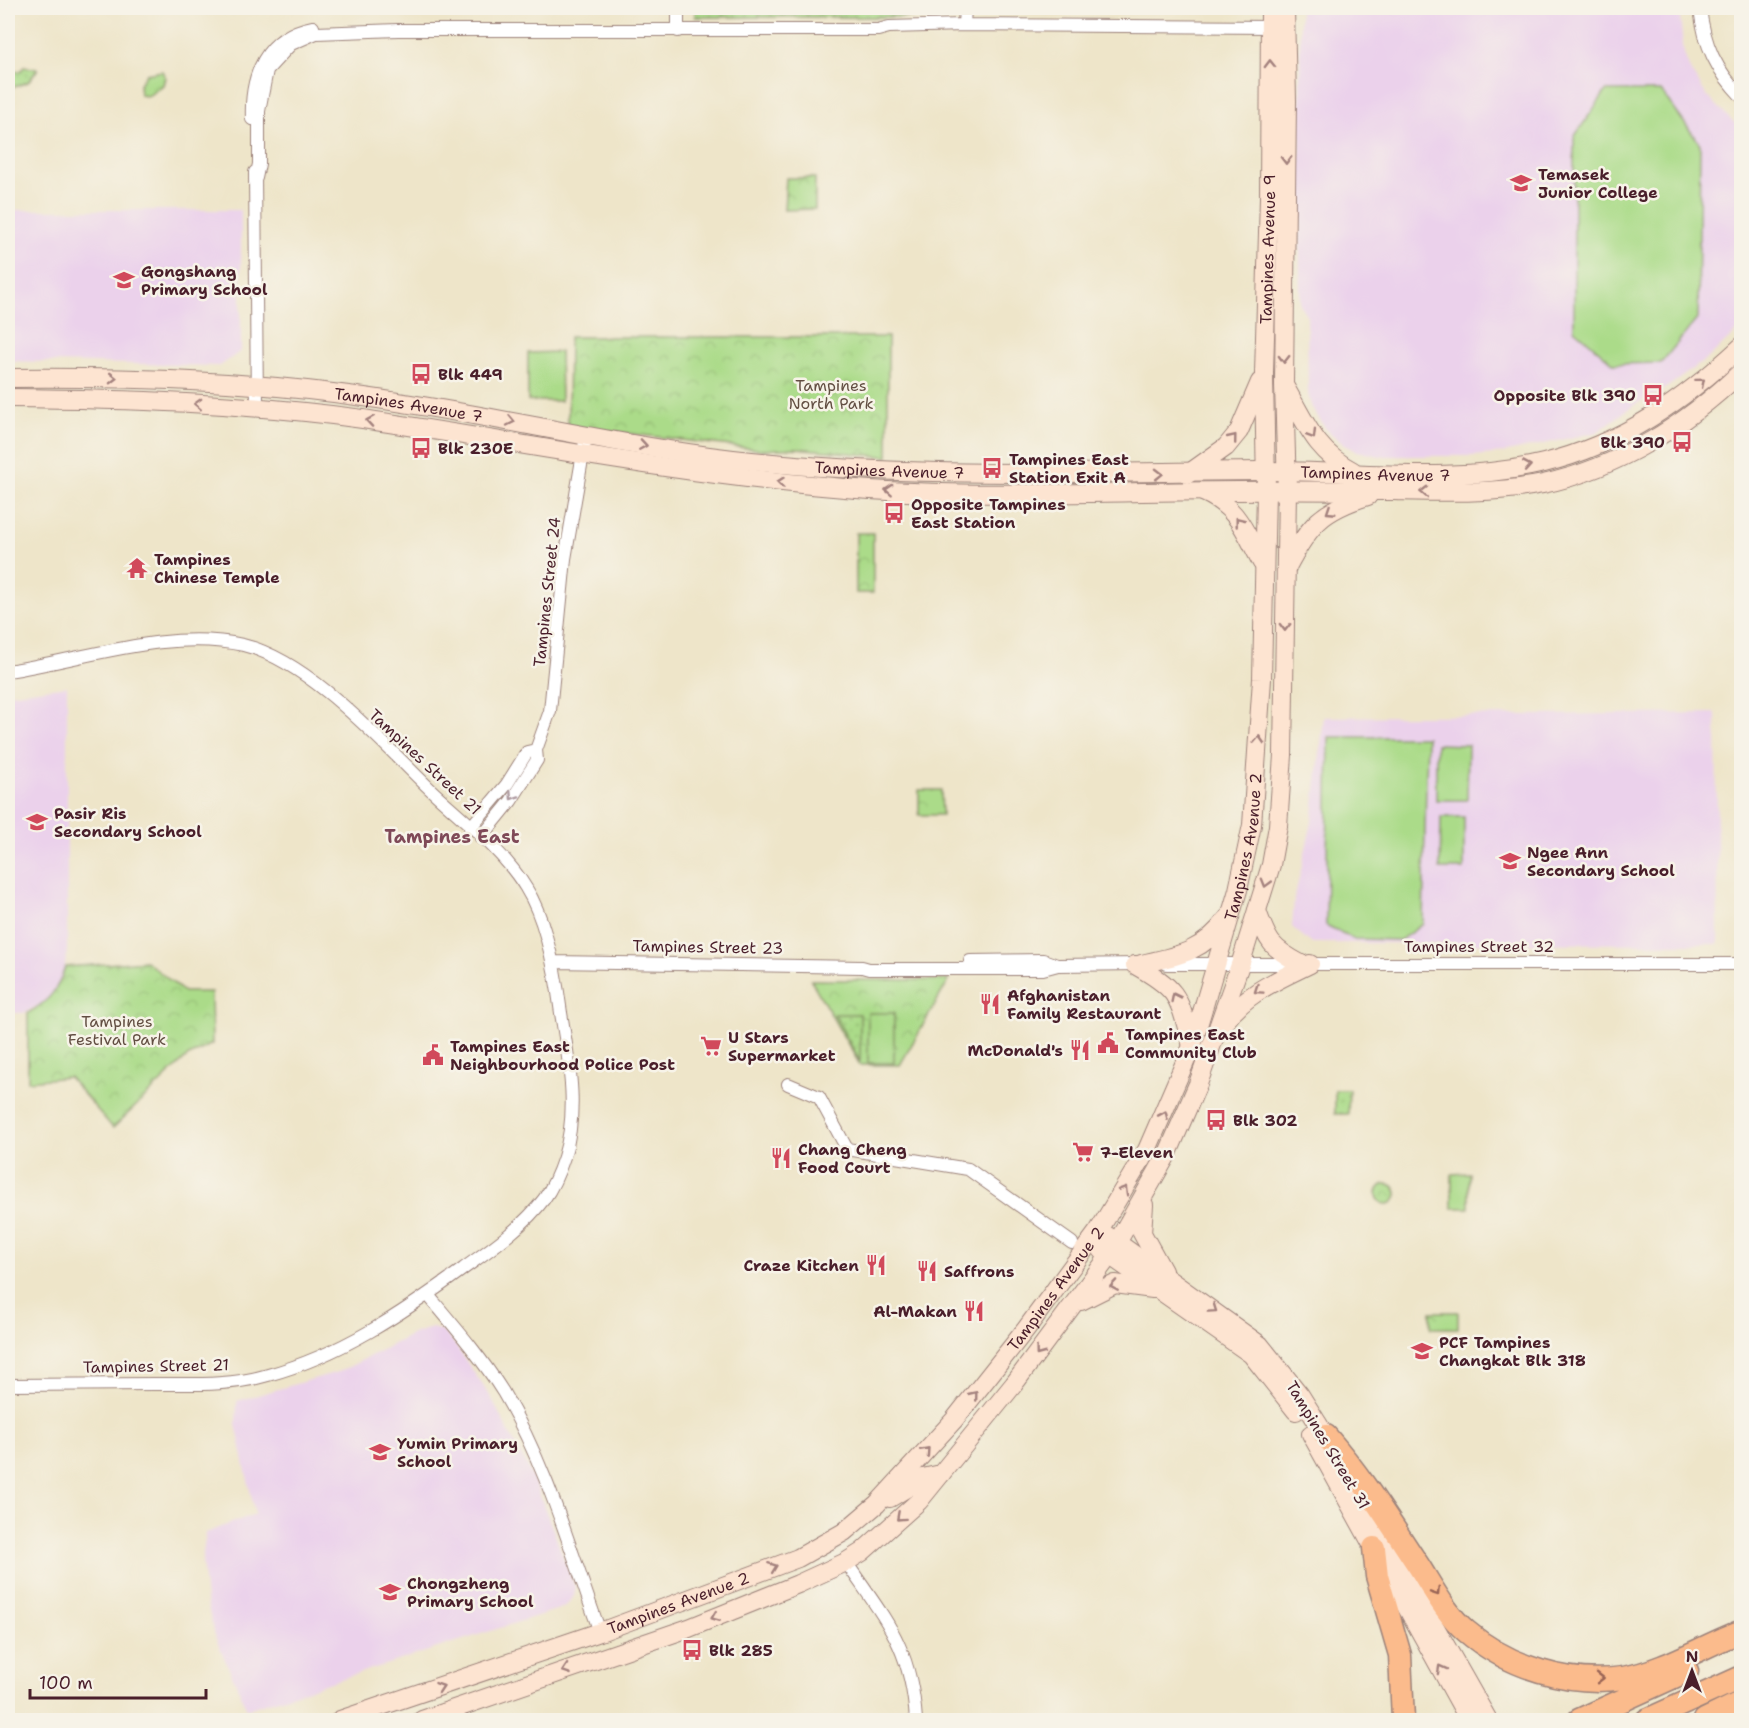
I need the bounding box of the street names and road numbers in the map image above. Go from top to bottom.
street label: Tampines Avenue 9 [1255,174,1280,324]
street label: Tampines Avenue 7 [333,383,484,427]
street label: Tampines Avenue 7 [814,456,965,483]
street label: Tampines Avenue 7 [1300,461,1451,486]
street label: Tampines Street 24 [529,516,565,668]
street label: Tampines Street 21 [364,704,486,820]
street label: Tampines Avenue 2 [1219,772,1266,923]
street label: Tampines Street 23 [632,935,784,959]
street label: Tampines Street 32 [1404,936,1554,957]
street label: Tampines Avenue 2 [1002,1222,1109,1355]
street label: Tampines Street 21 [83,1354,229,1378]
street label: Tampines Street 31 [1281,1377,1375,1513]
street label: Tampines Avenue 2 [604,1567,752,1639]

